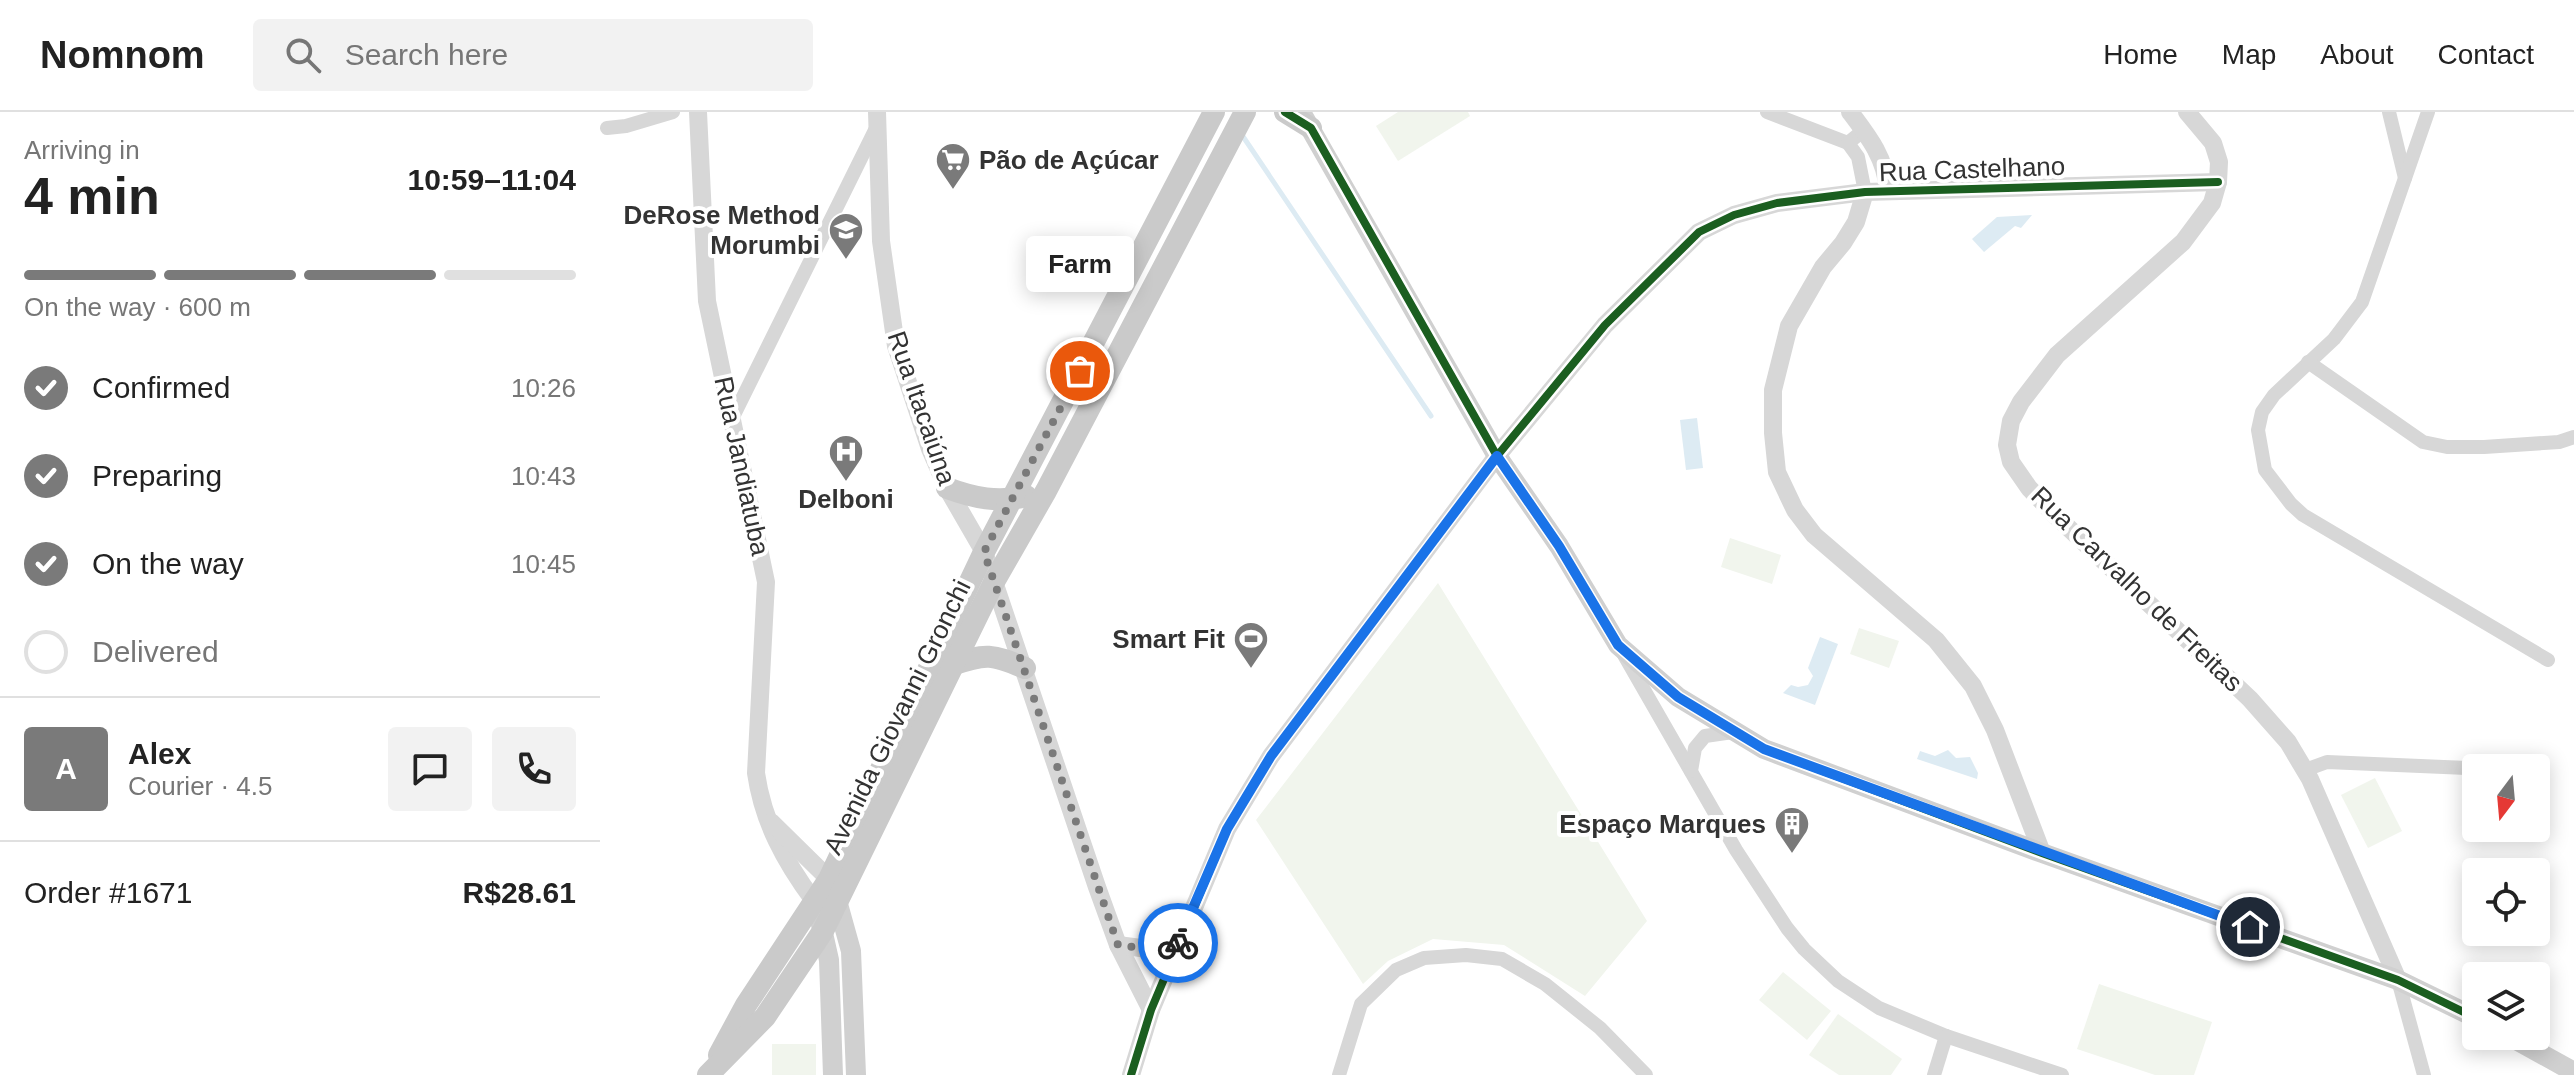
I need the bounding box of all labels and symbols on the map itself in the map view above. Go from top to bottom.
supermarket icon: Pão de Açúcar [934,141,972,191]
place label: Pão de Açúcar [979,145,1159,175]
street label: Rua Castelhano [1878,151,2066,187]
place label: DeRose Method Morumbi [624,200,820,260]
school or university icon: DeRose Method Morumbi [827,211,865,261]
callout: Farm [1026,235,1134,291]
street label: Rua Itacaiúna [882,327,962,489]
pin [1046,337,1114,405]
street label: Rua Jandiatuba [708,374,776,559]
hospital icon: Delboni [827,433,865,483]
street label: Rua Carvalho de Freitas [2025,480,2249,698]
place label: Delboni [798,484,894,514]
street label: Avenida Giovanni Gronchi [817,575,977,859]
sports icon: Smart Fit [1232,620,1270,670]
place label: Smart Fit [1112,624,1225,654]
north arrow [2462,754,2550,842]
building icon: Espaço Marques [1773,805,1811,855]
place label: Espaço Marques [1559,809,1766,839]
pin [2216,893,2284,961]
courier [1138,903,1218,983]

